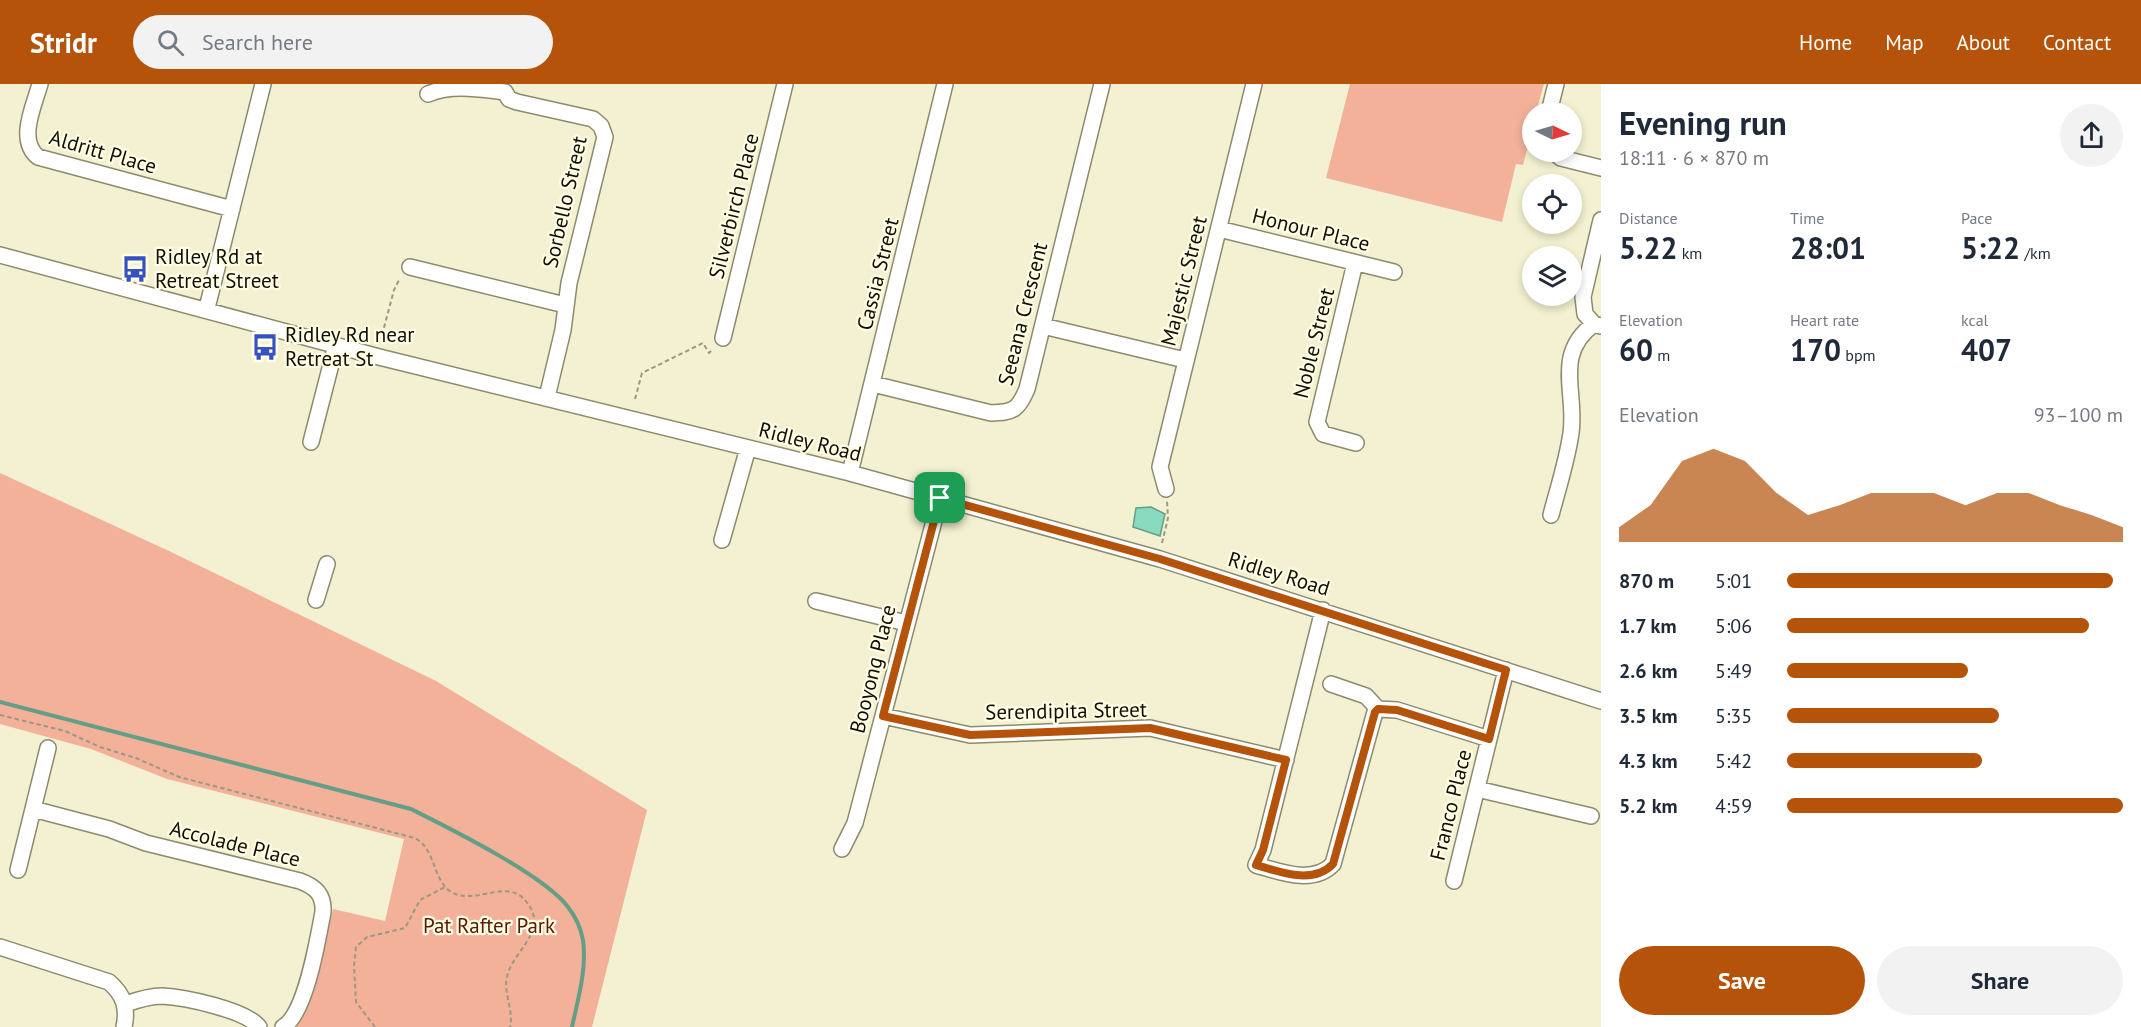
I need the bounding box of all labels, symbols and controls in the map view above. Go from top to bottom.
search box [133,15,553,69]
text: Stridr [30,24,97,61]
icon: search [154,26,187,59]
text: Search here [202,28,313,56]
text: Home [1799,29,1852,56]
text: Map [1885,29,1924,56]
text: About [1957,29,2010,56]
text: Contact [2043,29,2111,56]
text: Evening run [1619,101,1787,144]
north arrow [1522,102,1582,162]
map controls [1522,102,1582,306]
button: share [2060,104,2123,167]
street label: Aldritt Place [46,123,160,180]
street label: Silverbirch Place [702,130,765,282]
street label: Sorbello Street [536,133,593,270]
text: 18:11 · 6 × 870 m [1619,145,1769,171]
button: locate [1522,174,1582,234]
street label: Honour Place [1250,202,1373,257]
text: Distance [1619,208,1678,228]
text: Time [1790,208,1824,228]
text: Pace [1961,208,1992,228]
street label: Majestic Street [1154,213,1213,349]
street label: Cassia Street [851,215,905,333]
text: 5.22 [1619,228,1677,267]
text: 28:01 [1790,228,1866,267]
text: 5:22 [1961,228,2020,267]
street label: Seeana Crescent [992,239,1053,388]
place label: Ridley Rd at Retreat Street [155,243,279,294]
text: km [1677,243,1702,263]
text: /km [2020,243,2051,263]
button: layers [1522,246,1582,306]
bus stop icon: Ridley Rd at Retreat Street [120,254,150,284]
street label: Noble Street [1287,285,1340,401]
text: Elevation [1619,310,1683,330]
text: Heart rate [1790,310,1859,330]
text: kcal [1961,310,1988,330]
place label: Ridley Rd near Retreat St [285,321,415,372]
text: 60 [1619,330,1653,369]
text: 170 [1790,330,1841,369]
text: 407 [1961,330,2012,369]
bus stop icon: Ridley Rd near Retreat St [250,332,280,362]
text: m [1653,345,1670,365]
text: bpm [1841,345,1876,365]
text: Elevation [1619,402,1699,428]
text: 93–100 m [2034,402,2123,428]
street label: Ridley Road [756,416,864,467]
pin [914,472,965,523]
icon: arrive [923,481,956,514]
street label: Ridley Road [1225,545,1333,602]
text: 870 m [1619,568,1674,594]
text: 5:01 [1715,568,1752,594]
street label: Booyong Place [843,602,902,736]
text: 1.7 km [1619,613,1677,639]
text: 5:06 [1715,613,1752,639]
text: 2.6 km [1619,658,1678,684]
text: 5:49 [1715,658,1752,684]
street label: Serendipita Street [985,696,1147,725]
text: 3.5 km [1619,703,1678,729]
text: 5:35 [1715,703,1752,729]
street label: Franco Place [1424,746,1477,863]
text: 4.3 km [1619,748,1678,774]
text: 5:42 [1715,748,1752,774]
text: 5.2 km [1619,793,1678,819]
text: 4:59 [1715,793,1752,819]
street label: Accolade Place [167,814,303,873]
park label: Pat Rafter Park [423,912,555,939]
button: Save [1619,946,1865,1015]
button: Share [1877,946,2123,1015]

